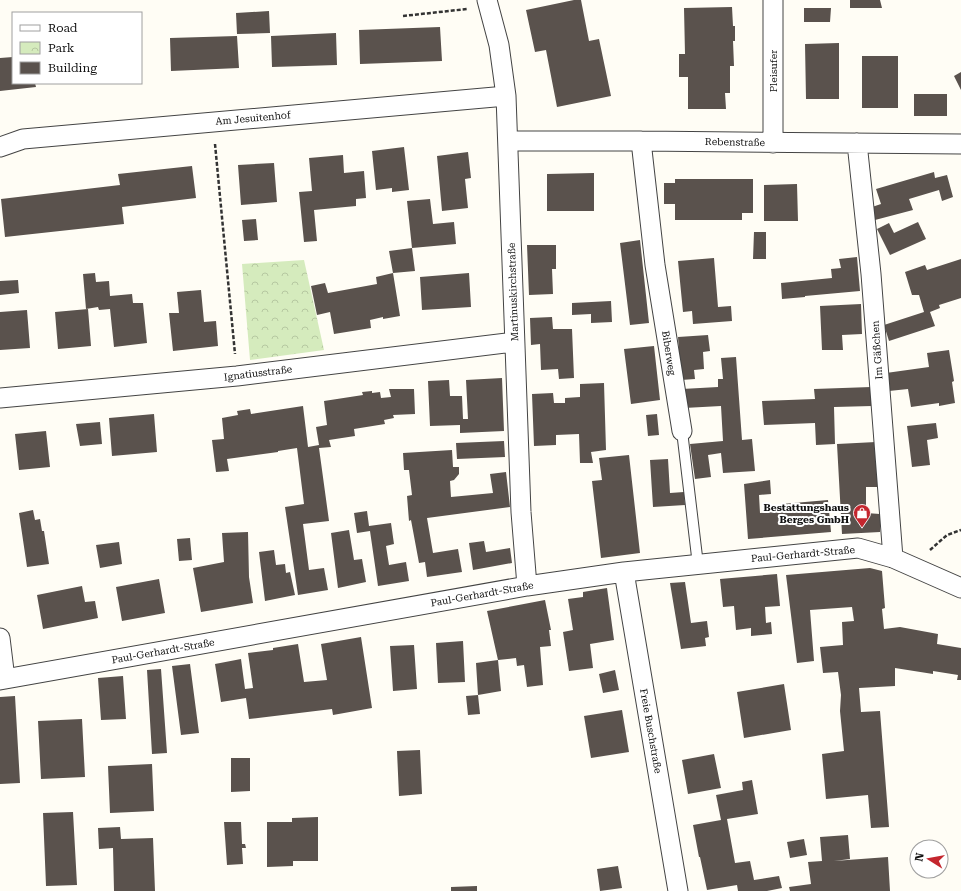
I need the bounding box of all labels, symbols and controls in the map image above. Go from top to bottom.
legend [12,12,142,84]
text: Road [48,21,78,35]
text: Park [48,41,75,55]
street label: Pleisufer [768,50,779,92]
text: Building [48,61,97,75]
street label: Am Jesuitenhof [215,109,292,127]
street label: Rebenstraße [705,136,766,148]
street label: Martinuskirchstraße [506,242,520,341]
street label: Im Gäßchen [869,320,885,380]
street label: Biberweg [660,330,678,377]
street label: Ignatiusstraße [223,363,293,383]
place label: Bestattungshaus Berges GmbH [764,502,849,525]
shop icon: Bestattungshaus Berges GmbH [852,503,872,528]
street label: Paul-Gerhardt-Straße [751,544,856,564]
street label: Paul-Gerhardt-Straße [430,579,535,608]
street label: Paul-Gerhardt-Straße [111,636,216,665]
street label: Freie Buschstraße [638,688,664,775]
north arrow [909,839,949,879]
text: N [912,851,927,863]

